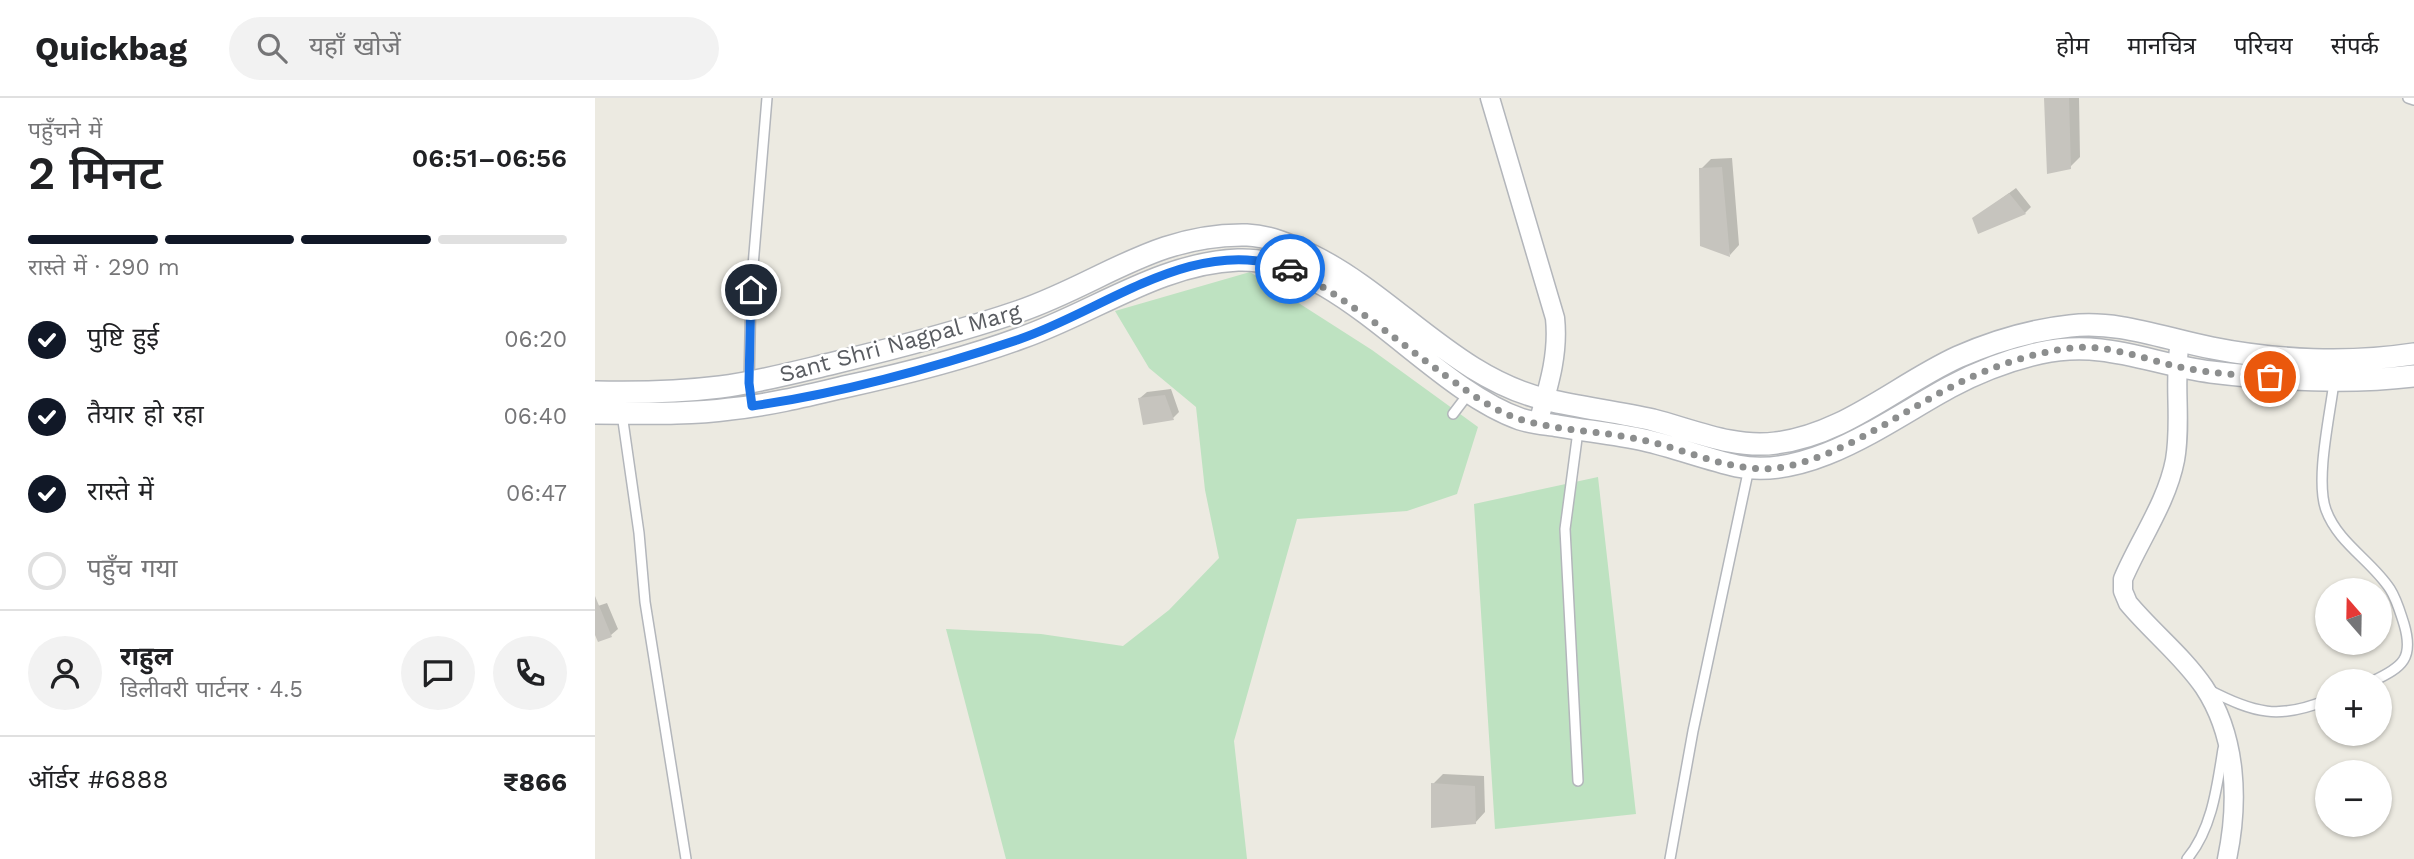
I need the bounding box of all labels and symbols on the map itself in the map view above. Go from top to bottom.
courier [1255,234,1325,304]
pin [721,260,781,320]
street label: Sant Shri Nagpal Marg [776,298,1024,388]
pin [2240,347,2300,407]
north arrow [2315,578,2392,654]

